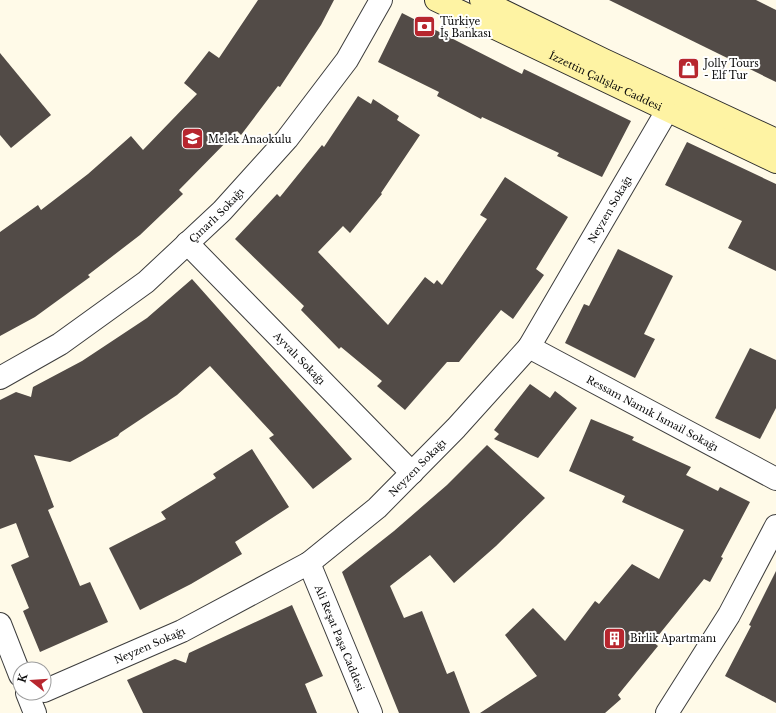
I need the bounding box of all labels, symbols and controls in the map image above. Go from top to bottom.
bank icon: Türkiye İş Bankası [411,14,437,40]
place label: Türkiye İş Bankası [440,15,492,40]
street label: İzzettin Çalışlar Caddesi [547,48,665,114]
shop icon: Jolly Tours - Elf Tur [675,56,701,82]
place label: Jolly Tours - Elf Tur [702,57,759,82]
school or university icon: Melek Anaokulu [179,126,205,152]
place label: Melek Anaokulu [208,133,292,146]
street label: Neyzen Sokağı [585,173,635,246]
street label: Çınarlı Sokağı [186,185,247,246]
street label: Ayvalı Sokağı [270,329,328,388]
street label: Ressam Namık İsmail Sokağı [584,373,721,454]
street label: Neyzen Sokağı [386,436,449,499]
street label: Ali Reşat Paşa Caddesi [311,582,367,694]
street label: Neyzen Sokağı [112,624,188,667]
building icon: Birlik Apartmanı [601,625,627,651]
place label: Birlik Apartmanı [630,632,717,645]
north arrow [12,661,52,701]
text: K [14,671,31,684]

